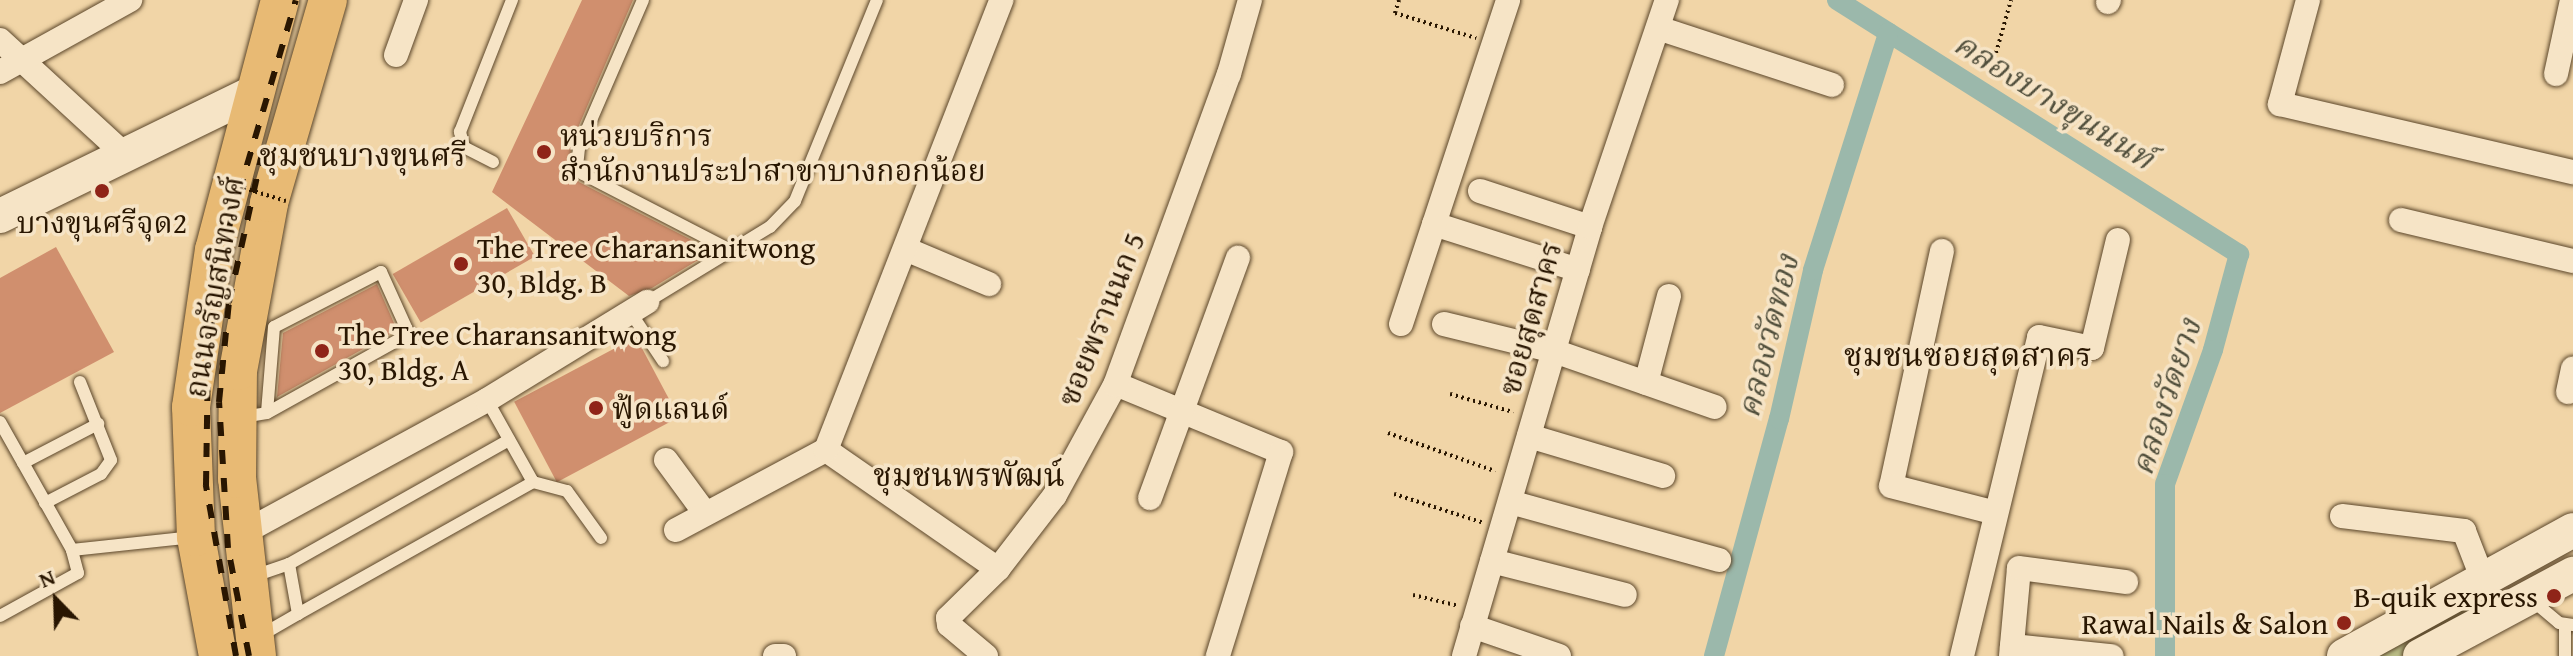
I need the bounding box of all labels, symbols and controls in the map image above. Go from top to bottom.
water label: คลองบางขุนนนท์ [1947,24,2161,178]
place label: หน่วยบริการ สำนักงานประปาสาขาบางกอกน้อย [560,117,986,188]
district label: ชุมชนบางขุนศรี [260,136,466,174]
marker: หน่วยบริการ สำนักงานประปาสาขาบางกอกน้อย [535,143,553,161]
street label: ถนนจรัญสนิทวงศ์ [177,174,251,400]
marker: บางขุนศรีจุด2 [93,182,111,200]
place label: บางขุนศรีจุด2 [17,204,187,240]
street label: ซอยพรานนก 5 [1050,227,1152,411]
place label: The Tree Charansanitwong 30, Bldg. B [477,229,815,300]
street label: ซอยสุดสาคร [1491,237,1569,399]
water label: คลองวัดทอง [1729,251,1807,421]
marker: The Tree Charansanitwong 30, Bldg. B [452,255,470,273]
water label: คลองวัดยาง [2123,314,2209,480]
place label: The Tree Charansanitwong 30, Bldg. A [338,316,676,386]
district label: ชุมชนซอยสุดสาคร [1844,336,2092,374]
marker: The Tree Charansanitwong 30, Bldg. A [313,342,331,360]
place label: ฟู้ดแลนด์ [612,390,729,426]
marker: ฟู้ดแลนด์ [587,399,605,417]
district label: ชุมชนพรพัฒน์ [873,456,1065,494]
north arrow [16,560,96,640]
text: N [34,560,60,596]
place label: B-quik express [2354,578,2538,614]
marker: B-quik express [2545,587,2563,605]
place label: Rawal Nails & Salon [2082,605,2328,641]
marker: Rawal Nails & Salon [2335,614,2353,632]

